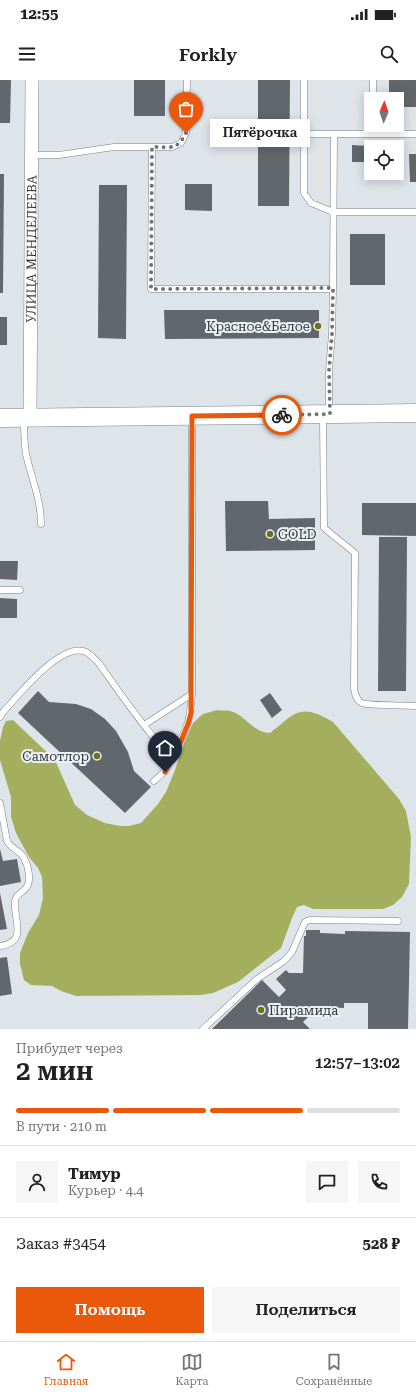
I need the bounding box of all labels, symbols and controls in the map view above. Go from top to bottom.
text: 12:55 [20,5,58,23]
icon: menu [16,43,38,65]
icon: search [378,43,400,65]
text: Forkly [179,44,237,65]
pin [169,92,203,133]
north arrow [364,92,404,132]
map controls [364,92,404,180]
icon: bag [175,98,197,120]
callout: Пятёрочка [210,119,310,147]
text: Пятёрочка [223,125,297,140]
button: locate [364,140,404,180]
street label: УЛИЦА МЕНДЕЛЕЕВА [23,175,39,323]
place label: Красное&Белое [206,319,310,334]
marker: Красное&Белое [313,321,323,331]
courier [262,395,302,435]
icon: bike [271,404,293,426]
place label: GOLD [278,527,317,542]
marker: GOLD [265,529,275,539]
pin [148,731,182,772]
icon: home [154,737,176,759]
place label: Самотлор [22,749,89,764]
marker: Самотлор [92,751,102,761]
place label: Пирамида [269,1003,338,1018]
marker: Пирамида [256,1005,266,1015]
text: Прибудет через [16,1041,123,1056]
text: 12:57–13:02 [315,1054,400,1072]
text: 2 мин [16,1056,93,1086]
text: В пути · 210 m [16,1119,107,1134]
button: person [16,1161,58,1203]
button: chat [306,1161,348,1203]
button: phone [358,1161,400,1203]
text: Тимур [68,1165,121,1183]
text: Курьер · 4.4 [68,1183,144,1198]
text: Заказ #3454 [16,1235,106,1253]
text: 528 ₽ [363,1235,400,1253]
button: Помощь [16,1287,204,1333]
button: Поделиться [212,1287,400,1333]
tab: Главная [44,1351,88,1388]
tab: Карта [176,1351,209,1388]
tab: Сохранённые [296,1351,372,1388]

